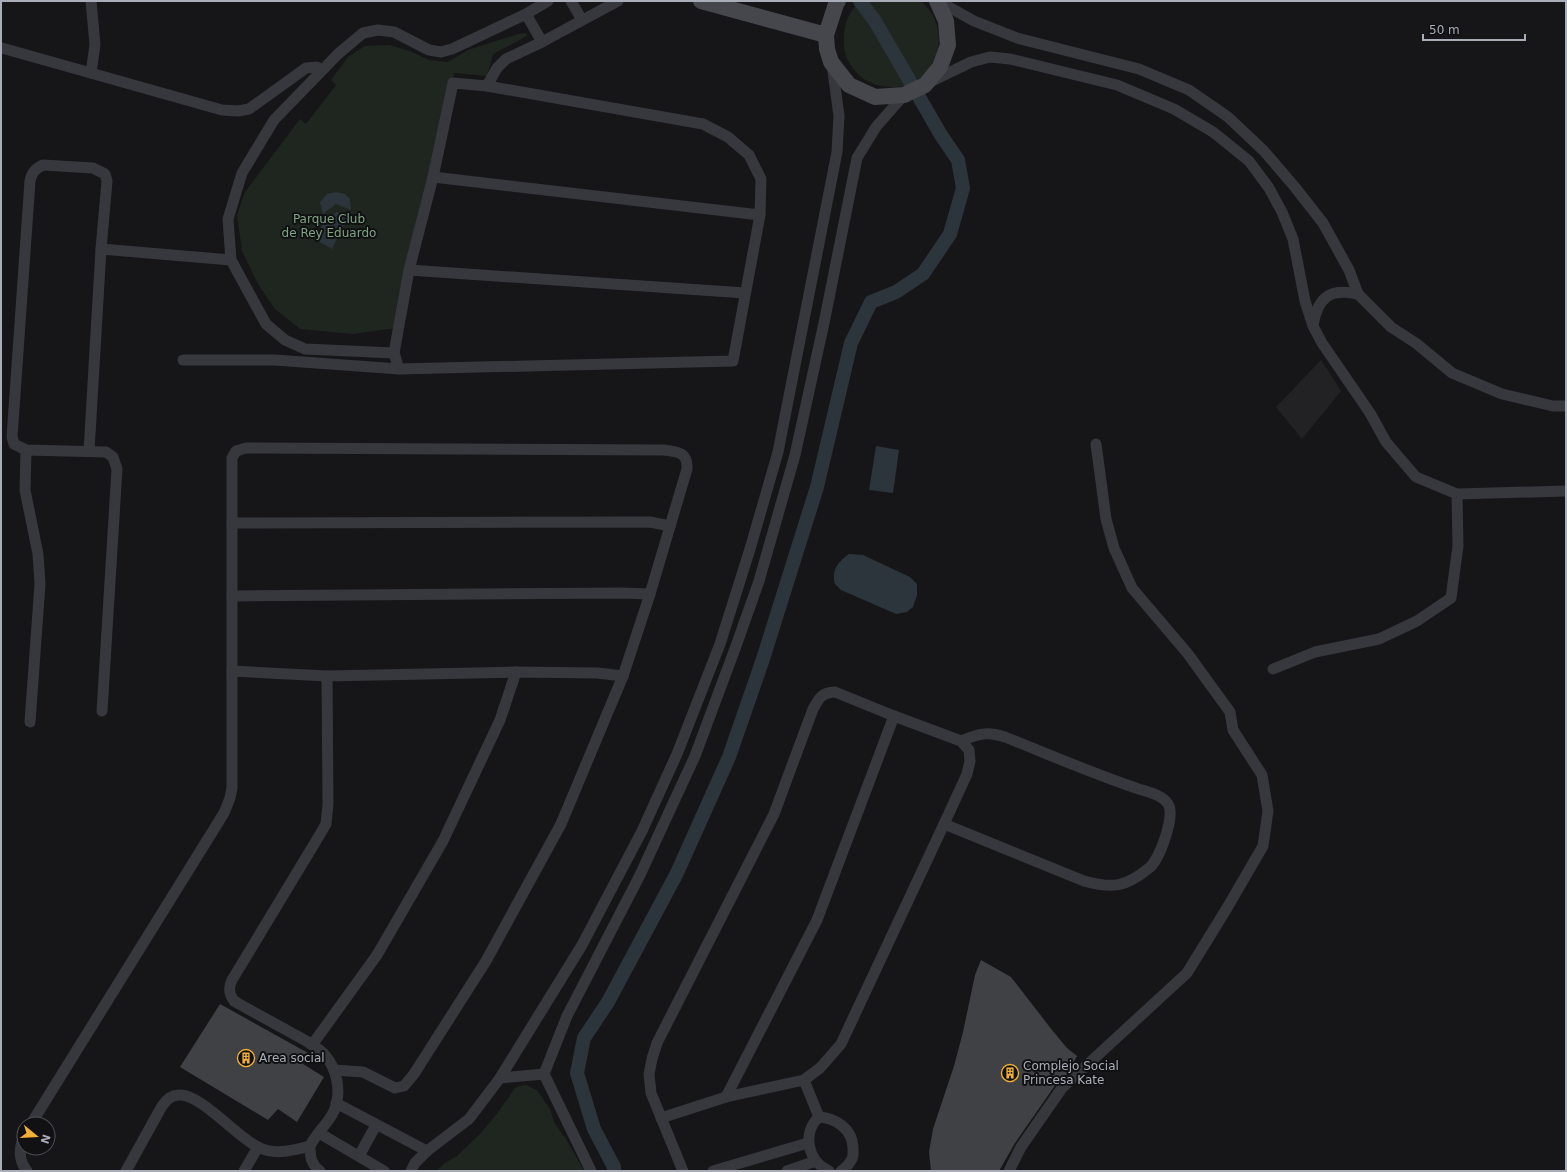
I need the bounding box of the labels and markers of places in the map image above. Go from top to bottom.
building icon: Area social [236,1048,256,1068]
place label: Area social [259,1051,325,1065]
place label: Complejo Social Princesa Kate [1023,1059,1119,1087]
building icon: Complejo Social Princesa Kate [1000,1063,1020,1083]

